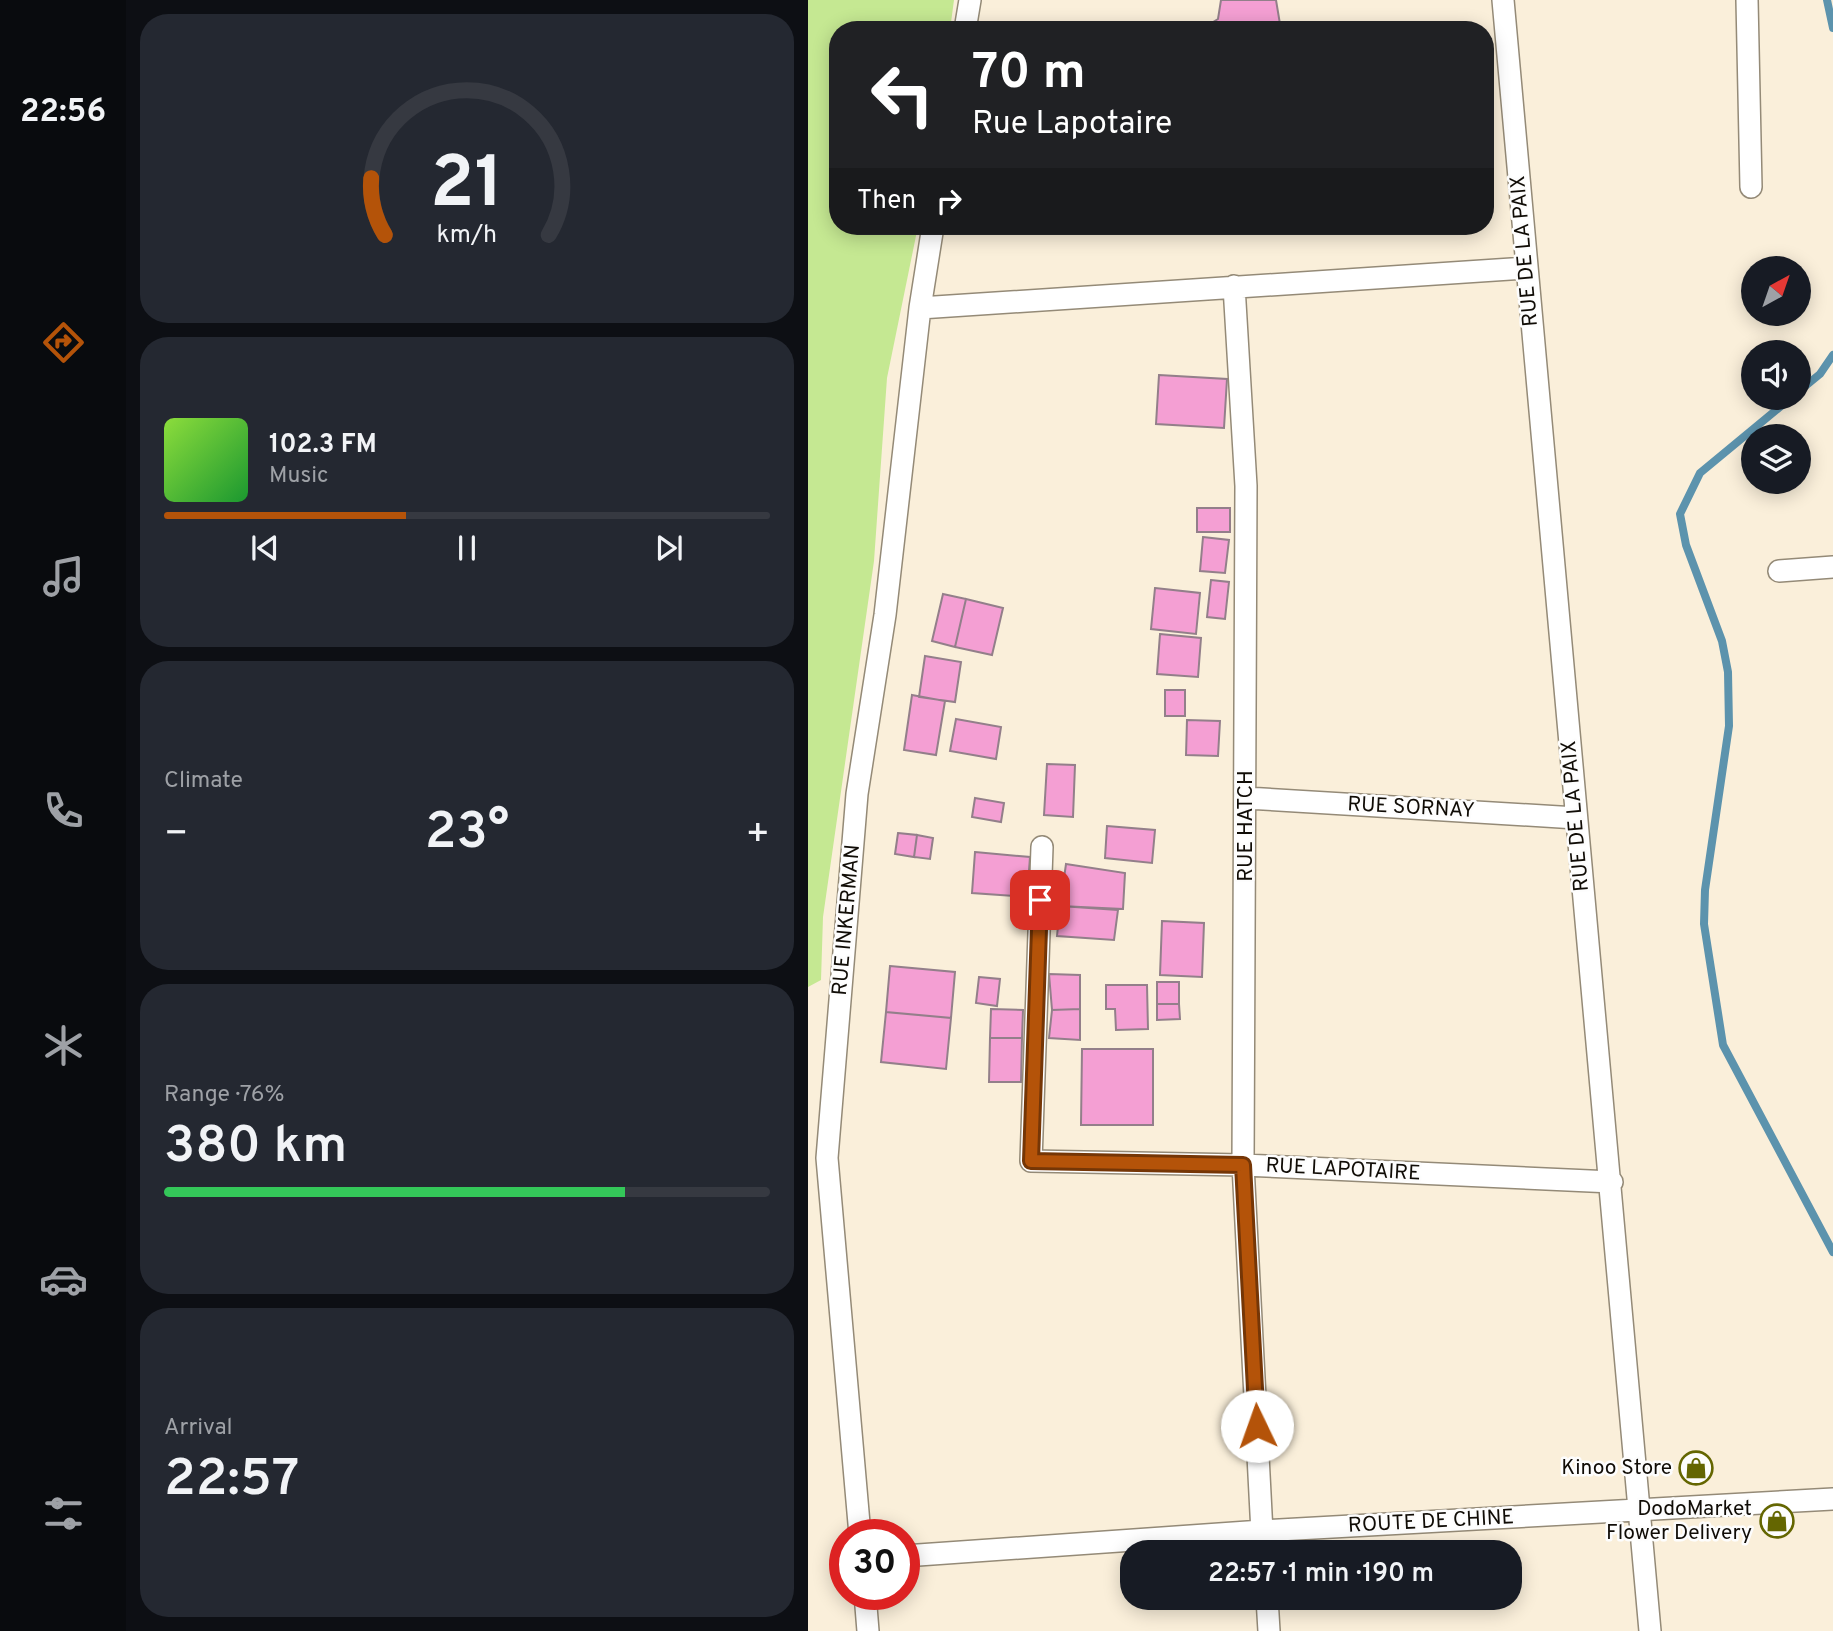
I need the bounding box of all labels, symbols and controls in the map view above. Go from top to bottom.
text: 70 m [972,44,1086,106]
icon: left [857,49,948,140]
text: 22:56 [20,93,106,133]
text: Rue Lapotaire [972,105,1172,145]
text: 21 [430,141,504,233]
street label: RUE DE LA PAIX [1505,174,1545,328]
icon: right [930,182,968,220]
text: Then [857,185,916,218]
text: km/h [437,220,497,252]
north arrow [1741,256,1811,326]
map controls [1741,256,1811,494]
icon: directions [39,318,88,367]
button: sound [1741,340,1811,410]
button: layers [1741,424,1811,494]
text: 102.3 FM [269,429,377,462]
text: Music [269,462,329,491]
icon: previous [246,529,284,567]
icon: pause [448,529,486,567]
icon: next [650,529,688,567]
icon: music [39,552,88,601]
street label: RUE DE LA PAIX [1556,739,1596,893]
text: Climate [164,767,243,796]
street label: RUE HATCH [1233,770,1260,882]
icon: phone [39,786,88,835]
street label: RUE SORNAY [1346,791,1476,825]
text: 23° [425,801,509,867]
text: − [164,811,189,860]
text: + [745,811,770,860]
street label: RUE INKERMAN [827,843,867,997]
pin [1010,870,1070,930]
icon: arrive [1021,881,1059,919]
icon: climate [39,1021,88,1070]
text: Range · 76% [164,1081,284,1110]
text: 380 km [164,1115,347,1181]
street label: RUE LAPOTAIRE [1265,1152,1421,1188]
icon: car [39,1255,88,1304]
position arrow [1220,1389,1294,1463]
text: Arrival [164,1414,233,1443]
text: 22:57 [164,1448,299,1514]
shop icon: Kinoo Store [1677,1449,1715,1487]
place label: Kinoo Store [1561,1455,1672,1482]
icon: filters [39,1489,88,1538]
place label: DodoMarket Flower Delivery [1606,1496,1752,1547]
shop icon: DodoMarket Flower Delivery [1758,1502,1796,1540]
street label: ROUTE DE CHINE [1347,1504,1515,1540]
speed limit sign: 30 [829,1519,920,1610]
text: 22:57 · 1 min · 190 m [1208,1558,1434,1591]

